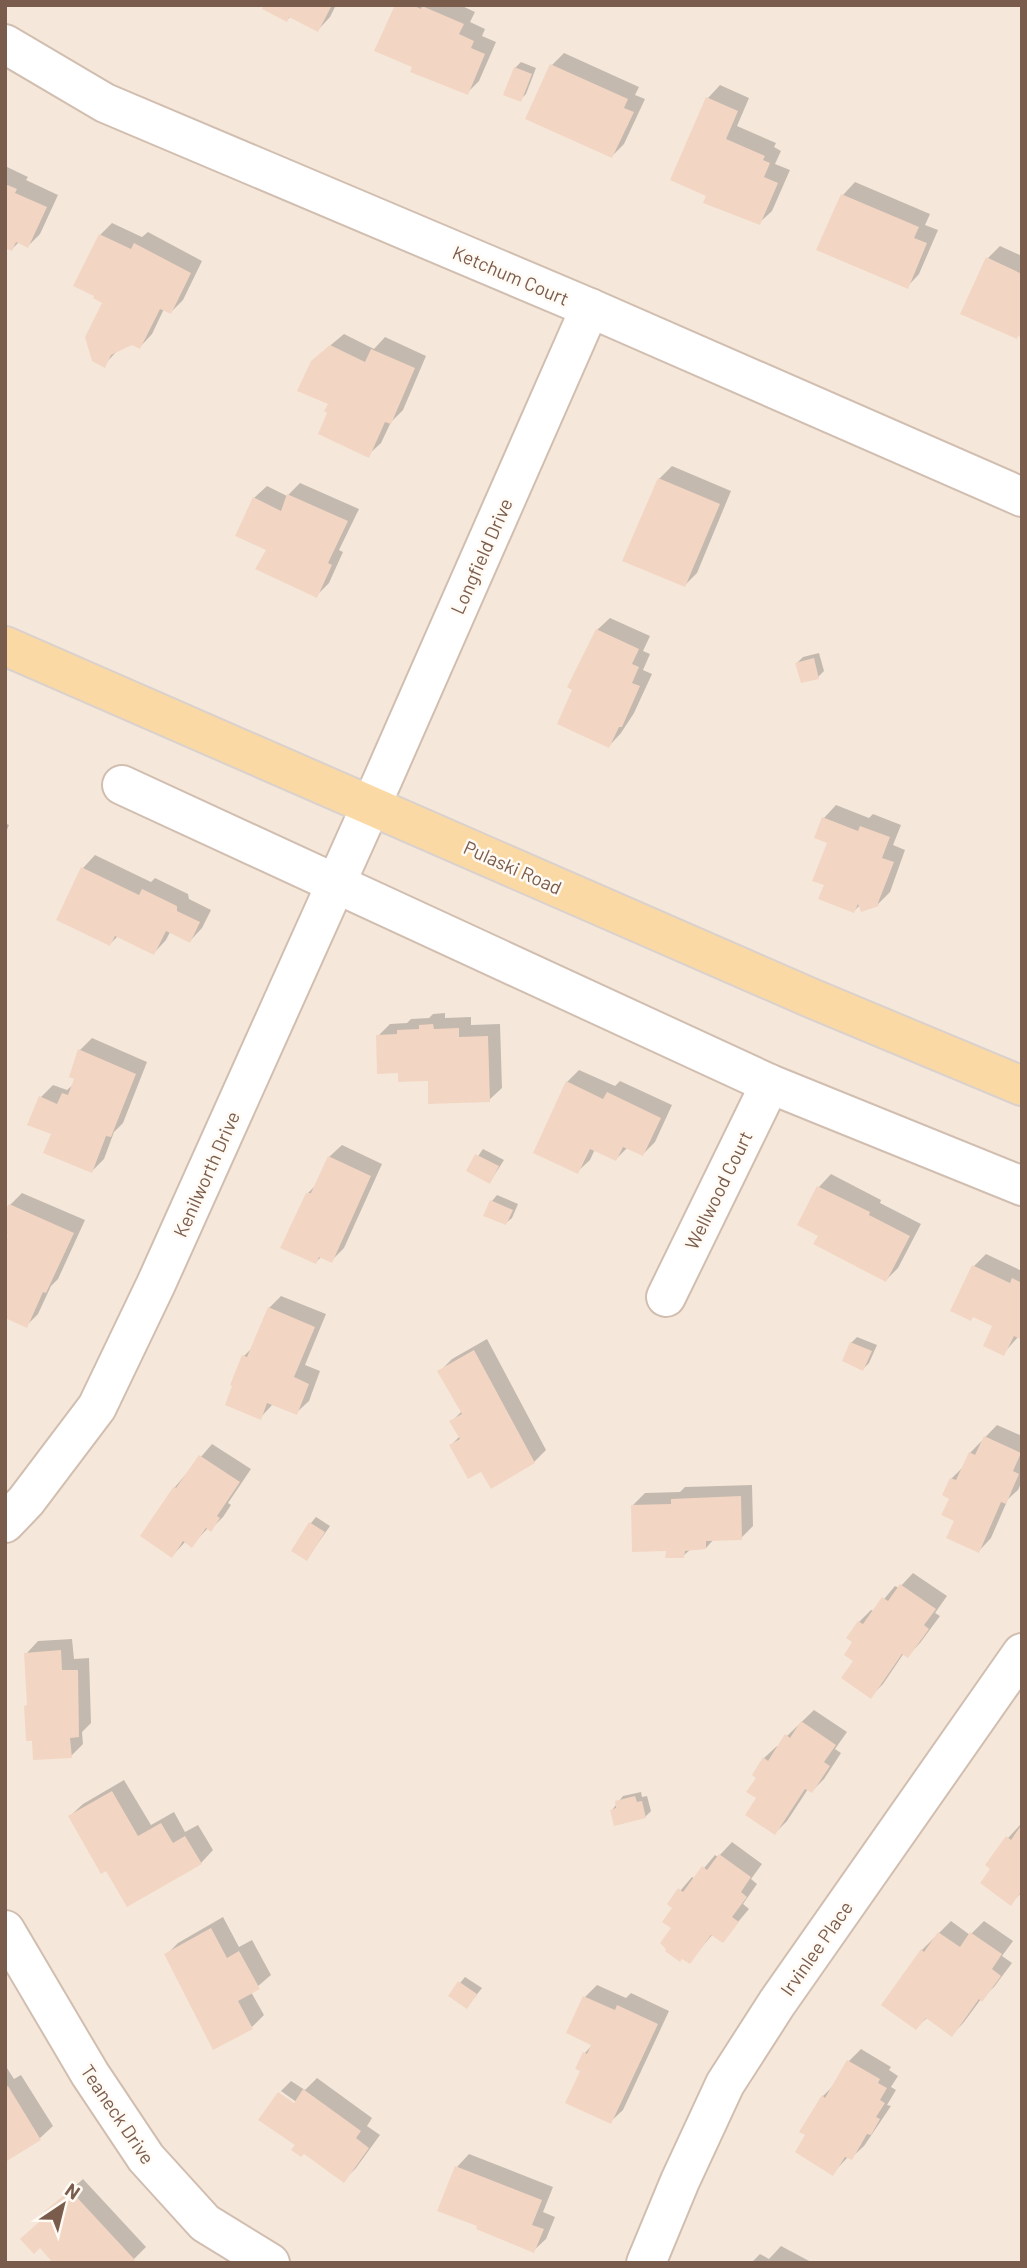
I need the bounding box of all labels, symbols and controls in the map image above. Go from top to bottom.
street label: Ketchum Court [449,240,573,310]
street label: Longfield Drive [445,495,517,617]
street label: Pulaski Road [460,835,566,899]
street label: Kenilworth Drive [168,1108,244,1240]
street label: Wellwood Court [679,1127,757,1253]
street label: Irvinlee Place [775,1896,857,2000]
street label: Teaneck Drive [76,2060,160,2168]
north arrow [28,2170,98,2240]
text: N [61,2178,85,2204]

